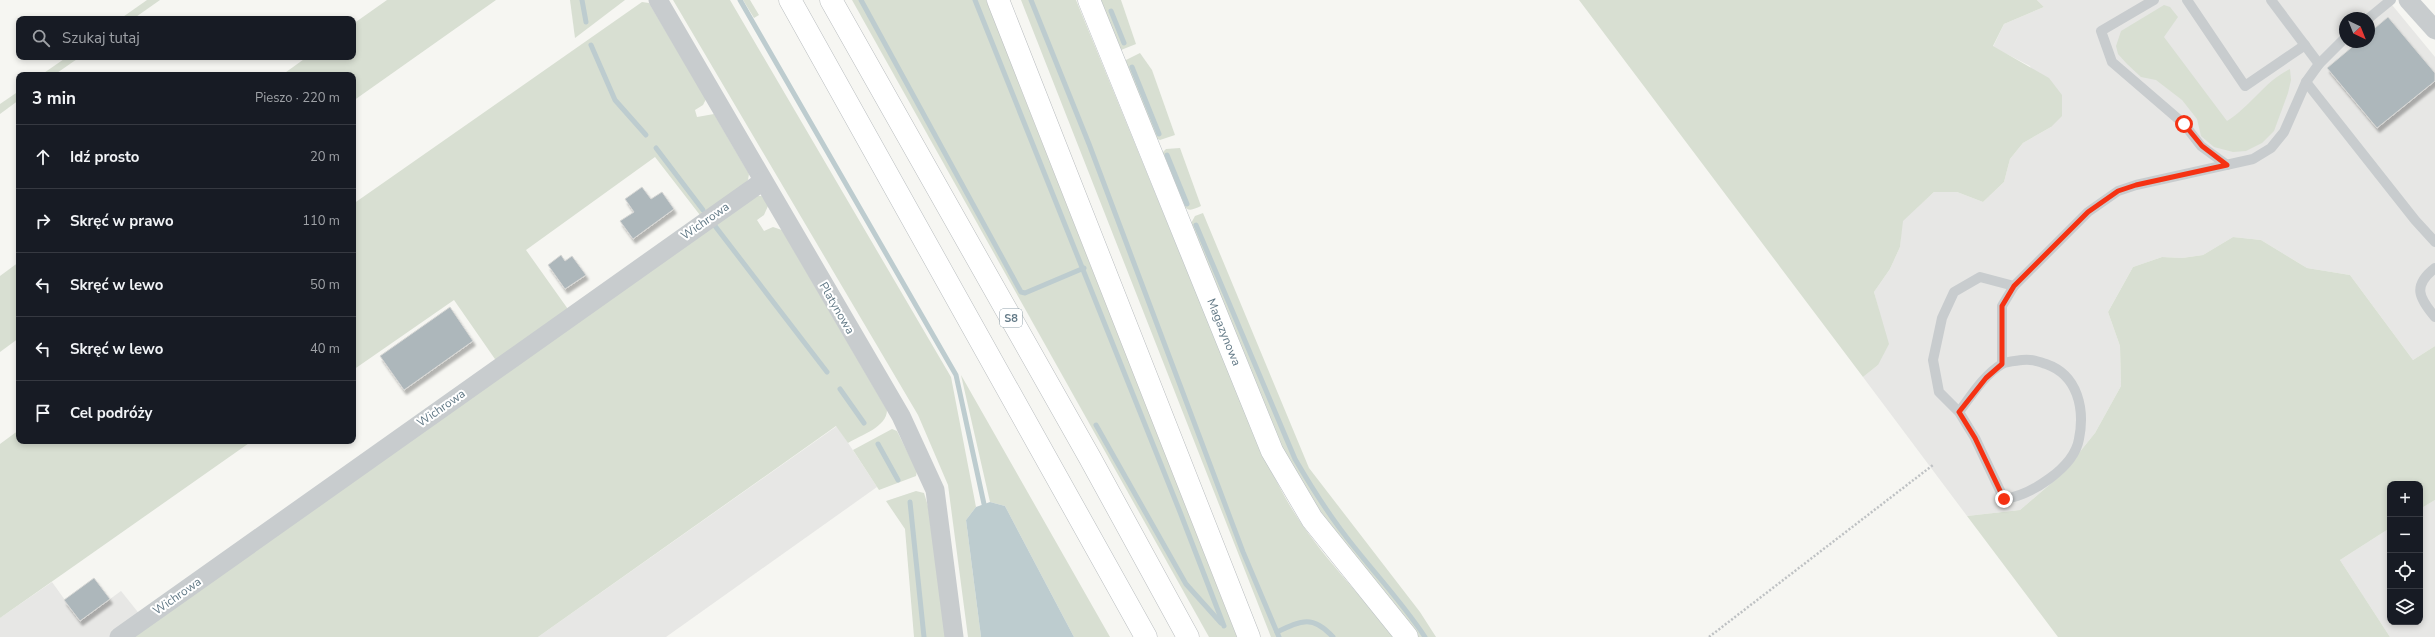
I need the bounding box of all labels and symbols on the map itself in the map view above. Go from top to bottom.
north arrow [2339,12,2375,48]
route start [2175,115,2193,133]
street label: Wichrowa [678,199,732,243]
street label: Platynowa [816,279,858,337]
street label: Magazynowa [1203,296,1245,368]
road number: S8 [1000,309,1022,327]
street label: Wichrowa [414,386,468,430]
route end [1995,490,2013,508]
street label: Wichrowa [150,574,204,618]

